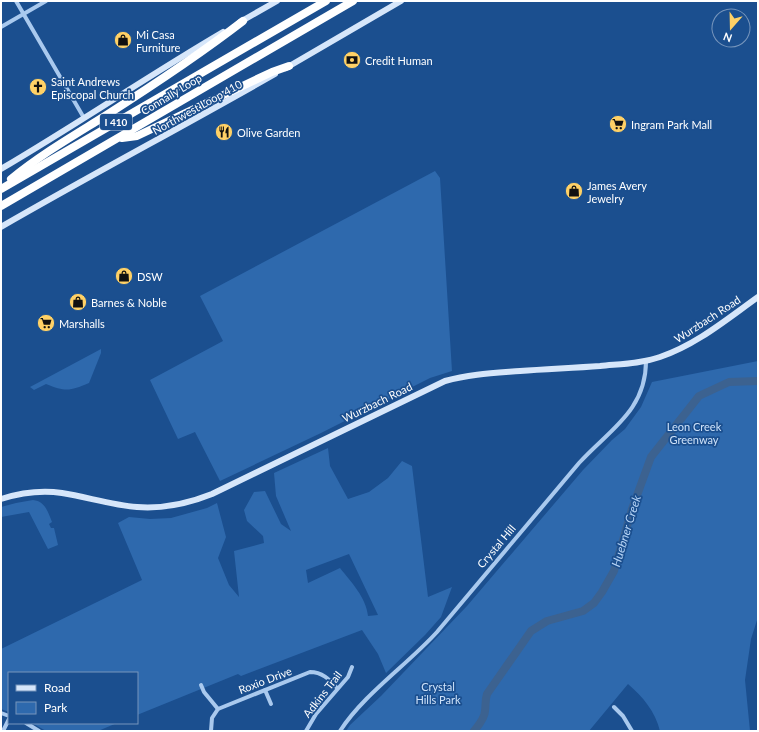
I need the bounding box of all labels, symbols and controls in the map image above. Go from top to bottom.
north arrow [711,8,751,48]
place label: Mi Casa Furniture [136,28,181,54]
shop icon: Mi Casa Furniture [113,30,133,50]
text: N [721,30,734,45]
bank icon: Credit Human [342,50,362,70]
place label: Credit Human [365,54,433,67]
street label: Connally Loop [138,71,204,117]
place label: Saint Andrews Episcopal Church [51,75,134,101]
church icon: Saint Andrews Episcopal Church [28,77,48,97]
street label: Northwest Loop 410 [150,77,245,137]
road number: I 410 [100,114,132,130]
supermarket icon: Ingram Park Mall [608,114,628,134]
place label: Ingram Park Mall [631,118,712,131]
restaurant icon: Olive Garden [214,122,234,142]
place label: Olive Garden [237,126,300,139]
place label: James Avery Jewelry [587,179,647,205]
shop icon: James Avery Jewelry [564,181,584,201]
shop icon: DSW [114,266,134,286]
place label: DSW [137,270,163,283]
shop icon: Barnes & Noble [68,292,88,312]
street label: Wurzbach Road [671,293,743,345]
place label: Barnes & Noble [91,296,167,309]
supermarket icon: Marshalls [36,313,56,333]
place label: Marshalls [59,317,105,330]
street label: Wurzbach Road [340,379,414,425]
park label: Leon Creek Greenway [667,420,722,446]
water label: Huebner Creek [608,493,644,569]
street label: Crystal Hill [474,522,518,570]
street label: Roxio Drive [237,664,294,696]
street label: Adkins Trail [300,668,344,720]
legend [8,672,138,724]
text: Road [44,680,71,695]
park label: Crystal Hills Park [415,680,461,706]
text: Park [44,700,68,715]

